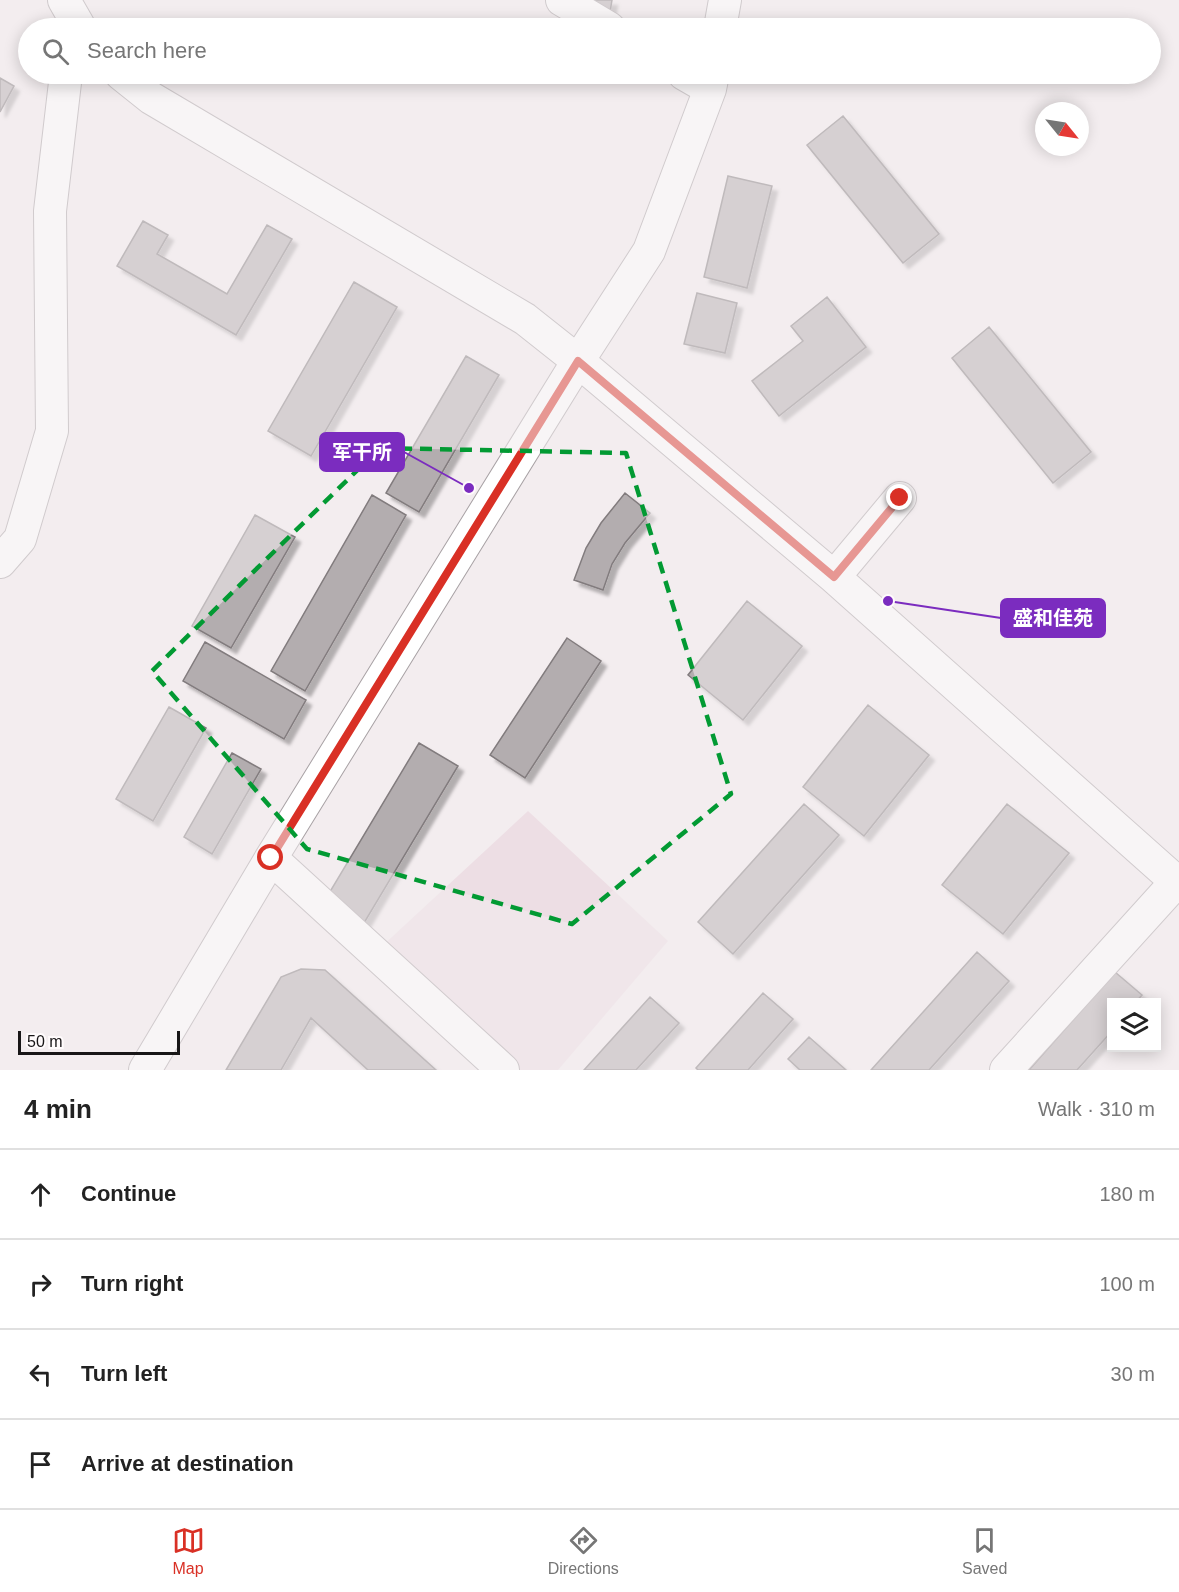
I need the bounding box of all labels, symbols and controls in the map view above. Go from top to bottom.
search box [18,18,1161,84]
icon: search [39,35,72,68]
text: Search here [87,38,207,63]
north arrow [1035,102,1089,156]
callout: 军干所 [320,433,404,471]
text: 军干所 [332,441,392,463]
route end [886,484,912,510]
callout: 盛和佳苑 [1001,599,1105,637]
text: 盛和佳苑 [1013,607,1093,629]
route start [257,844,283,870]
map controls [1107,998,1161,1052]
button: layers [1107,998,1161,1052]
scale bar [18,1028,180,1056]
text: 50 m [27,1033,63,1050]
text: 4 min [24,1094,92,1124]
text: Walk · 310 m [1038,1098,1155,1120]
icon: ahead [24,1178,57,1211]
text: Continue [81,1181,176,1206]
text: 180 m [1099,1183,1155,1205]
icon: right [24,1268,57,1301]
text: Turn right [81,1271,183,1296]
text: 100 m [1099,1273,1155,1295]
icon: left [24,1358,57,1391]
text: Turn left [81,1361,167,1386]
text: 30 m [1111,1363,1155,1385]
icon: arrive [24,1448,57,1481]
text: Arrive at destination [81,1451,294,1476]
tab: Map [172,1524,205,1578]
tab: Directions [548,1524,619,1578]
tab: Saved [962,1524,1007,1578]

